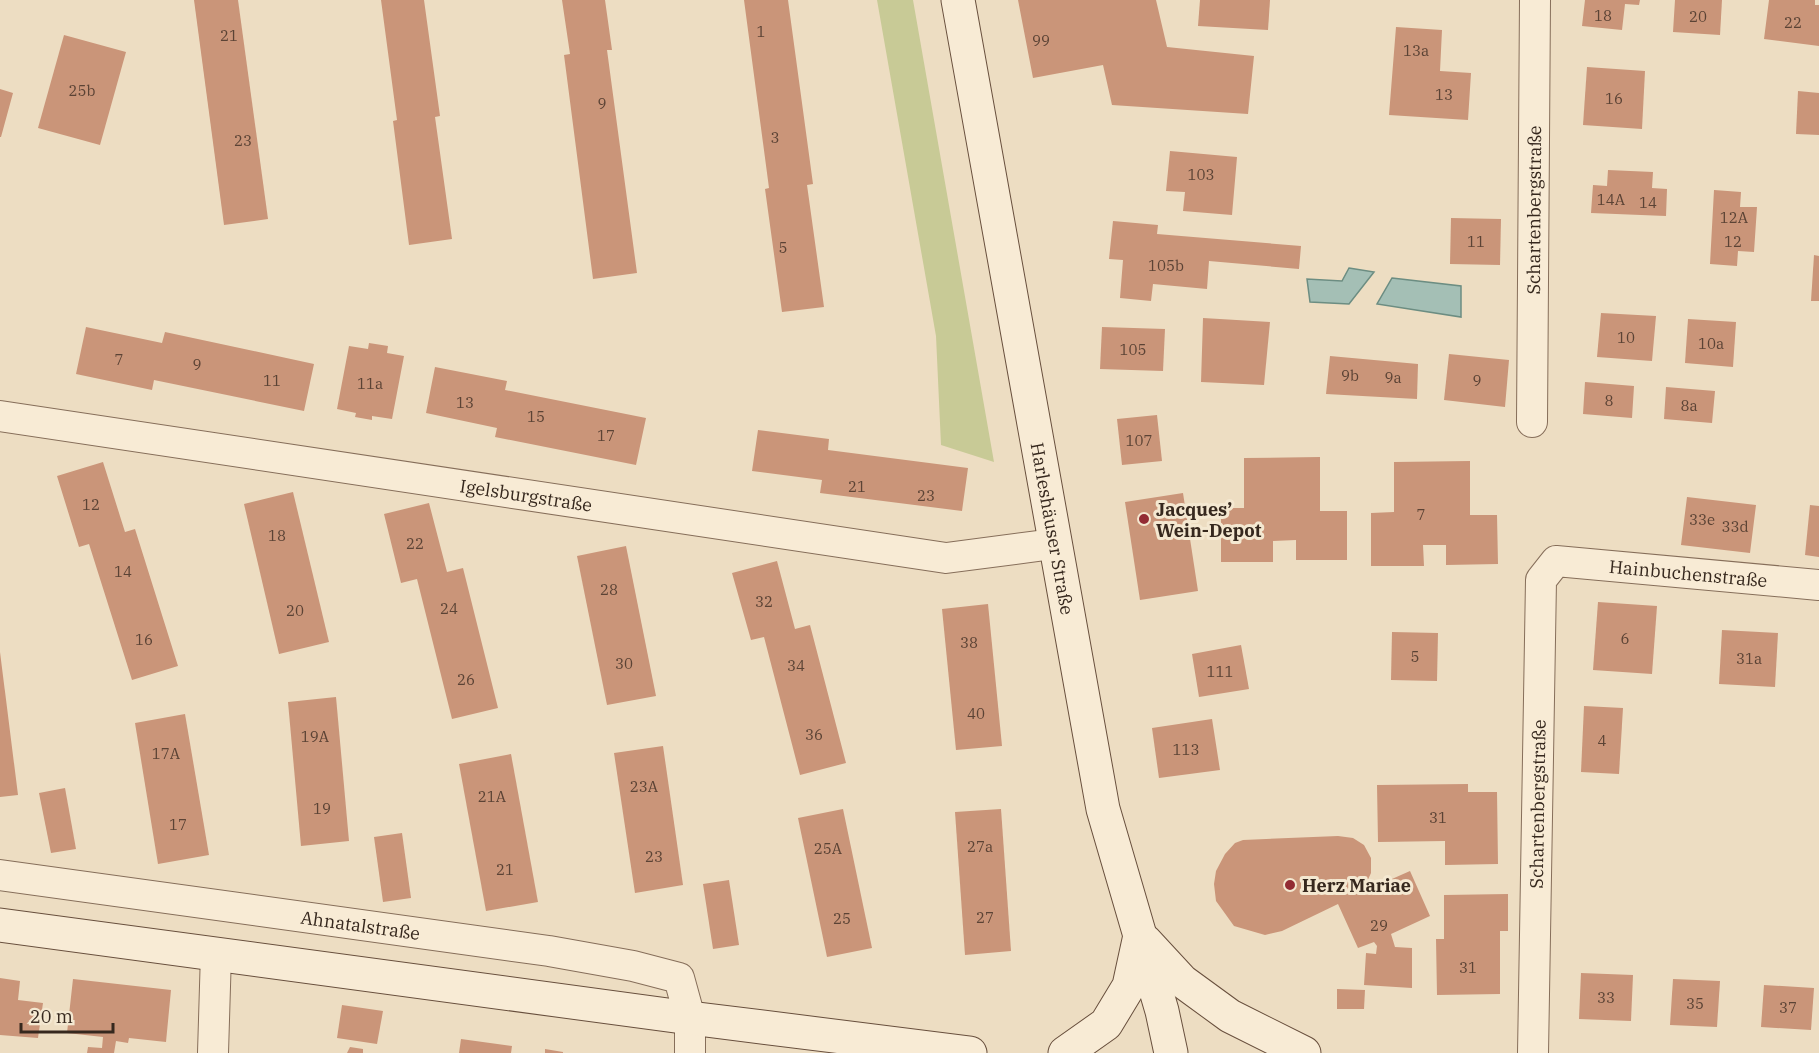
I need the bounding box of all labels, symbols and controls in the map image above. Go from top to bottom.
house number: 18 [1594,6,1612,25]
house number: 20 [1689,7,1707,26]
house number: 22 [1784,13,1802,32]
house number: 1 [756,22,766,41]
house number: 21 [220,26,238,45]
house number: 99 [1032,31,1050,50]
house number: 13a [1403,41,1429,60]
house number: 25b [69,81,96,100]
house number: 13 [1435,85,1453,104]
house number: 16 [1605,89,1623,108]
house number: 9 [597,94,607,113]
street label: Schartenbergstraße [1521,125,1546,295]
house number: 3 [770,128,780,147]
house number: 23 [234,131,252,150]
house number: 103 [1187,165,1215,184]
house number: 14A [1597,190,1626,209]
house number: 14 [1639,193,1657,212]
house number: 12A [1720,208,1749,227]
house number: 11 [1467,232,1485,251]
house number: 12 [1724,232,1742,251]
house number: 5 [778,238,788,257]
house number: 105b [1148,256,1184,275]
house number: 10 [1617,328,1635,347]
house number: 10a [1698,334,1724,353]
house number: 105 [1119,340,1147,359]
house number: 7 [114,350,124,369]
house number: 9 [192,355,202,374]
house number: 9b [1341,366,1359,385]
house number: 9a [1384,368,1402,387]
house number: 11 [263,371,281,390]
house number: 9 [1472,371,1482,390]
house number: 11a [357,374,383,393]
house number: 8 [1604,391,1614,410]
house number: 13 [456,393,474,412]
house number: 8a [1680,396,1698,415]
house number: 15 [527,407,545,426]
house number: 17 [597,426,615,445]
house number: 107 [1125,431,1153,450]
street label: Harleshäuser Straße [1026,441,1079,617]
street label: Igelsburgstraße [458,474,594,516]
house number: 21 [848,477,866,496]
house number: 23 [917,486,935,505]
house number: 12 [82,495,100,514]
place label: Jacques’ Wein-Depot [1156,498,1262,542]
house number: 7 [1416,505,1426,524]
house number: 33e [1689,510,1715,529]
marker: Jacques’ Wein-Depot [1137,512,1151,526]
house number: 33d [1721,517,1749,536]
house number: 18 [268,526,286,545]
house number: 22 [406,534,424,553]
street label: Hainbuchenstraße [1608,554,1768,592]
house number: 14 [114,562,132,581]
house number: 28 [600,580,618,599]
house number: 32 [755,592,773,611]
house number: 24 [440,599,458,618]
house number: 20 [286,601,304,620]
house number: 6 [1620,629,1630,648]
house number: 16 [135,630,153,649]
house number: 38 [960,633,978,652]
house number: 5 [1410,647,1420,666]
house number: 31a [1736,649,1762,668]
house number: 30 [615,654,633,673]
house number: 34 [787,656,805,675]
house number: 111 [1206,662,1234,681]
house number: 26 [457,670,475,689]
house number: 40 [967,704,985,723]
street label: Schartenbergstraße [1524,719,1550,889]
house number: 36 [805,725,823,744]
house number: 19A [301,727,330,746]
house number: 4 [1597,731,1607,750]
house number: 113 [1172,740,1200,759]
house number: 17A [152,744,181,763]
house number: 23A [630,777,659,796]
house number: 21A [478,787,507,806]
house number: 19 [313,799,331,818]
house number: 31 [1429,808,1447,827]
house number: 17 [169,815,187,834]
house number: 27a [967,837,993,856]
house number: 25A [814,839,843,858]
house number: 23 [645,847,663,866]
house number: 21 [496,860,514,879]
place label: Herz Mariae [1302,874,1411,897]
marker: Herz Mariae [1283,878,1297,892]
street label: Ahnatalstraße [299,905,422,945]
house number: 27 [976,908,994,927]
house number: 25 [833,909,851,928]
house number: 29 [1370,916,1388,935]
house number: 31 [1459,958,1477,977]
house number: 33 [1597,988,1615,1007]
house number: 35 [1686,994,1704,1013]
scale bar [21,996,112,1034]
house number: 37 [1779,998,1797,1017]
text: 20 m [30,1005,73,1028]

